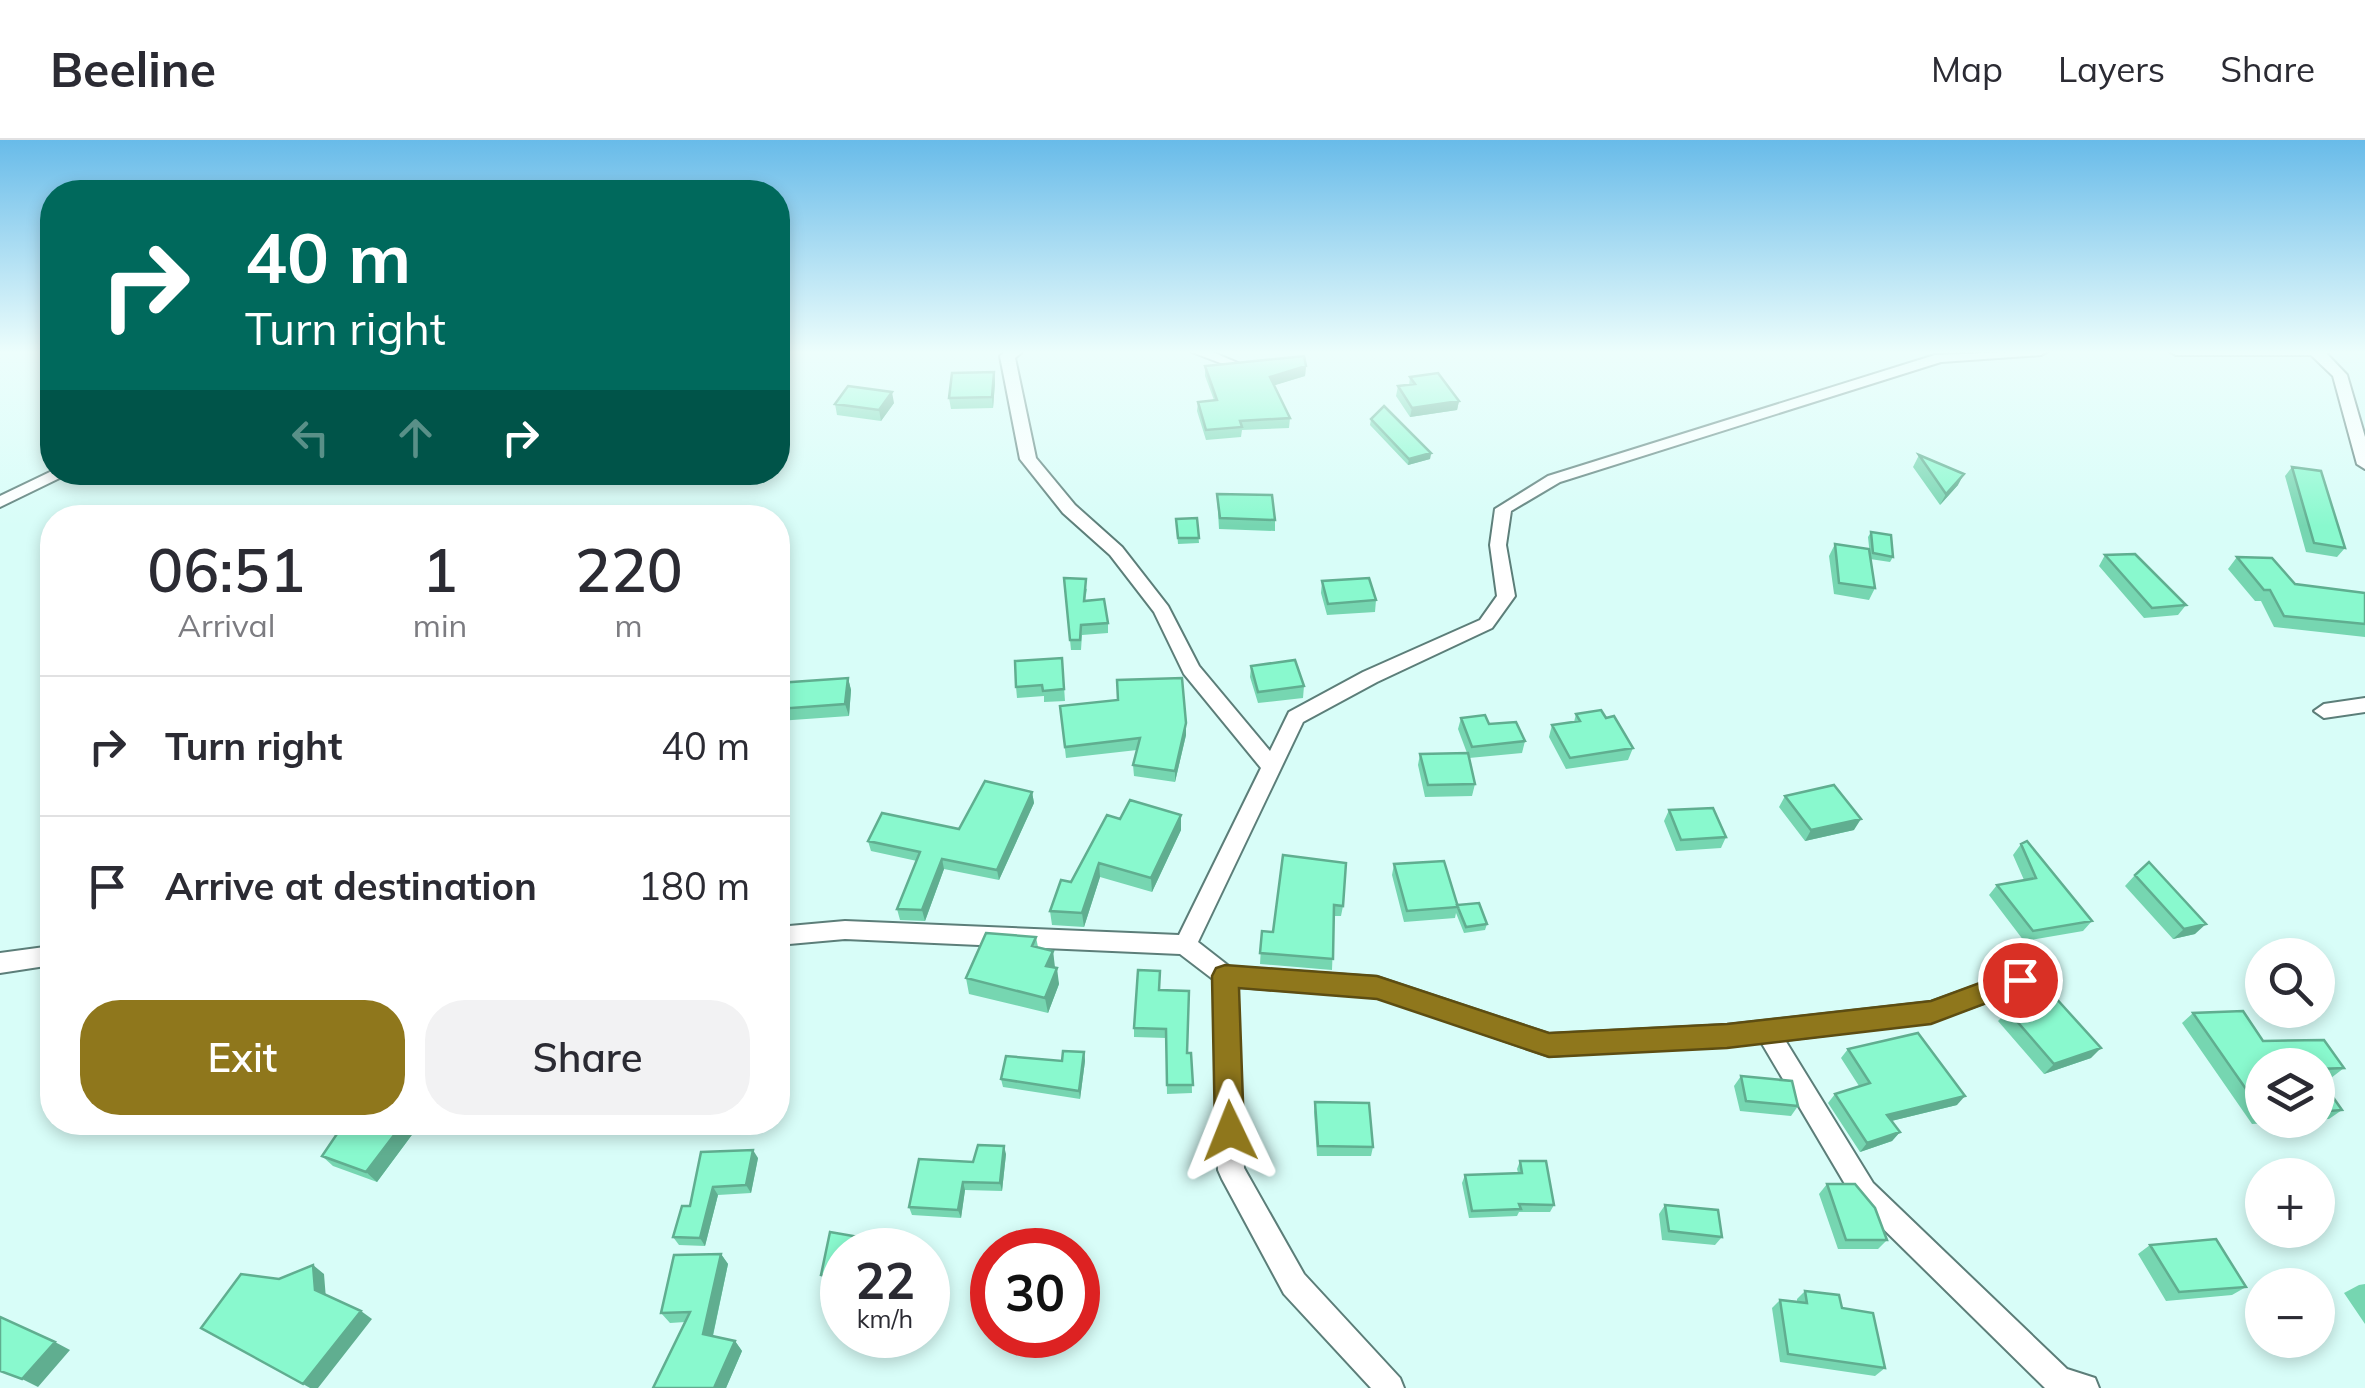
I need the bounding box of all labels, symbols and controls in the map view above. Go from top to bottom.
text: Beeline [50,39,216,99]
text: Map [1931,47,2003,91]
text: Layers [2058,47,2165,91]
text: Share [2220,47,2315,91]
text: 40 m [245,213,411,301]
icon: right [80,220,210,350]
text: Turn right [245,300,446,356]
icon: left [283,410,338,465]
icon: ahead [388,410,443,465]
icon: right [493,410,548,465]
text: 06:51 [147,532,306,607]
text: 1 [422,532,458,607]
text: 220 [575,532,683,607]
text: Arrival [178,605,275,645]
text: min [413,605,467,645]
text: m [615,605,643,645]
icon: right [80,719,135,774]
text: Turn right [165,722,342,770]
text: 40 m [661,722,750,770]
icon: arrive [80,859,135,914]
text: Arrive at destination [165,862,537,910]
text: 180 m [638,862,750,910]
pin [1978,938,2063,1023]
map controls [2245,938,2335,1358]
button: search [2245,938,2335,1028]
icon: arrive [1993,953,2048,1008]
button: Exit [80,1000,405,1115]
button: Share [425,1000,750,1115]
button: layers [2245,1048,2335,1138]
position arrow [1178,1079,1282,1183]
button: + [2245,1158,2335,1248]
speed limit sign: 30 [970,1228,1100,1358]
text: 22 [855,1249,915,1312]
button: − [2245,1268,2335,1358]
text: km/h [857,1303,913,1334]

